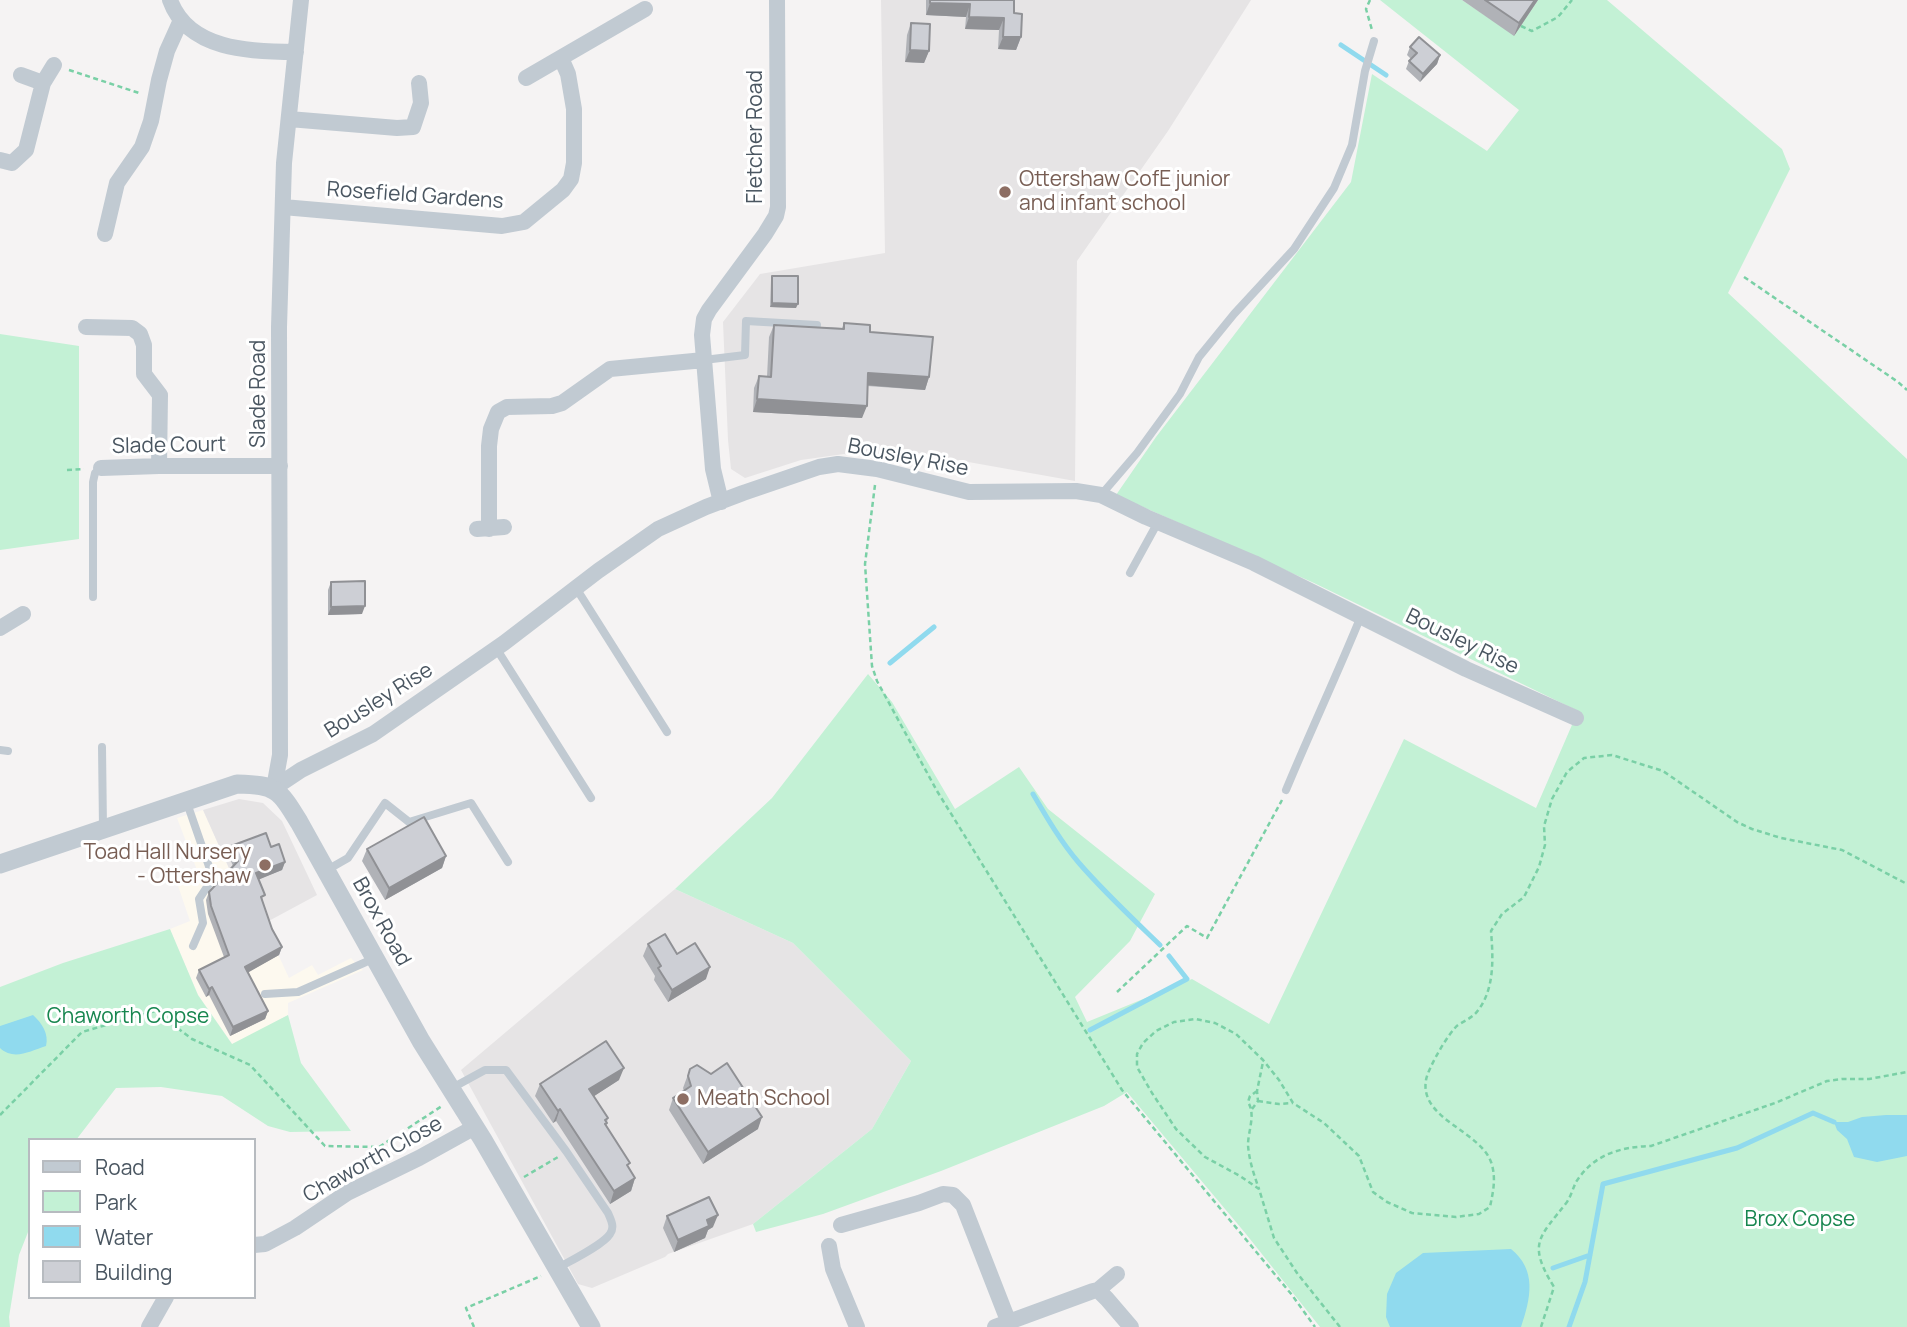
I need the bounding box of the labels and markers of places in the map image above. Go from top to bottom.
place label: Ottershaw CofE junior and infant school [1019,167,1230,217]
marker: Ottershaw CofE junior and infant school [997,184,1013,200]
place label: Toad Hall Nursery - Ottershaw [84,840,251,890]
marker: Toad Hall Nursery - Ottershaw [257,857,273,873]
place label: Meath School [697,1086,830,1112]
marker: Meath School [675,1091,691,1107]

